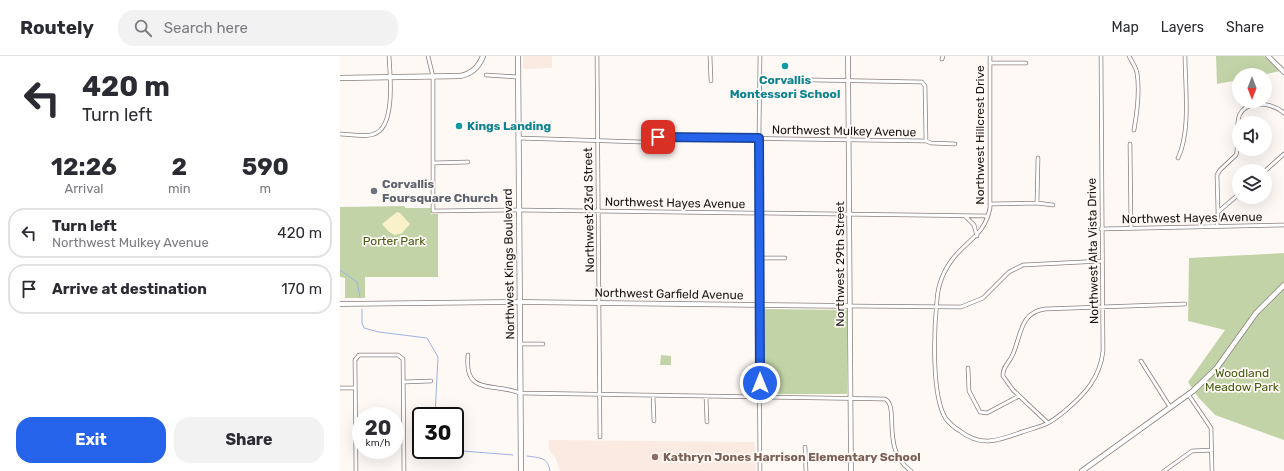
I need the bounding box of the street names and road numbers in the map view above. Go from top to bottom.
street label: Northwest Hillcrest Drive [973,65,987,205]
street label: Northwest Mulkey Avenue [772,123,917,139]
street label: Northwest 23rd Street [581,147,597,273]
street label: Northwest Alta Vista Drive [1085,178,1101,324]
street label: Northwest Kings Boulevard [501,188,517,340]
street label: Northwest Hayes Avenue [605,195,746,211]
street label: Northwest 29th Street [833,201,847,327]
street label: Northwest Hayes Avenue [1122,210,1263,226]
street label: Northwest Garfield Avenue [594,286,744,302]

